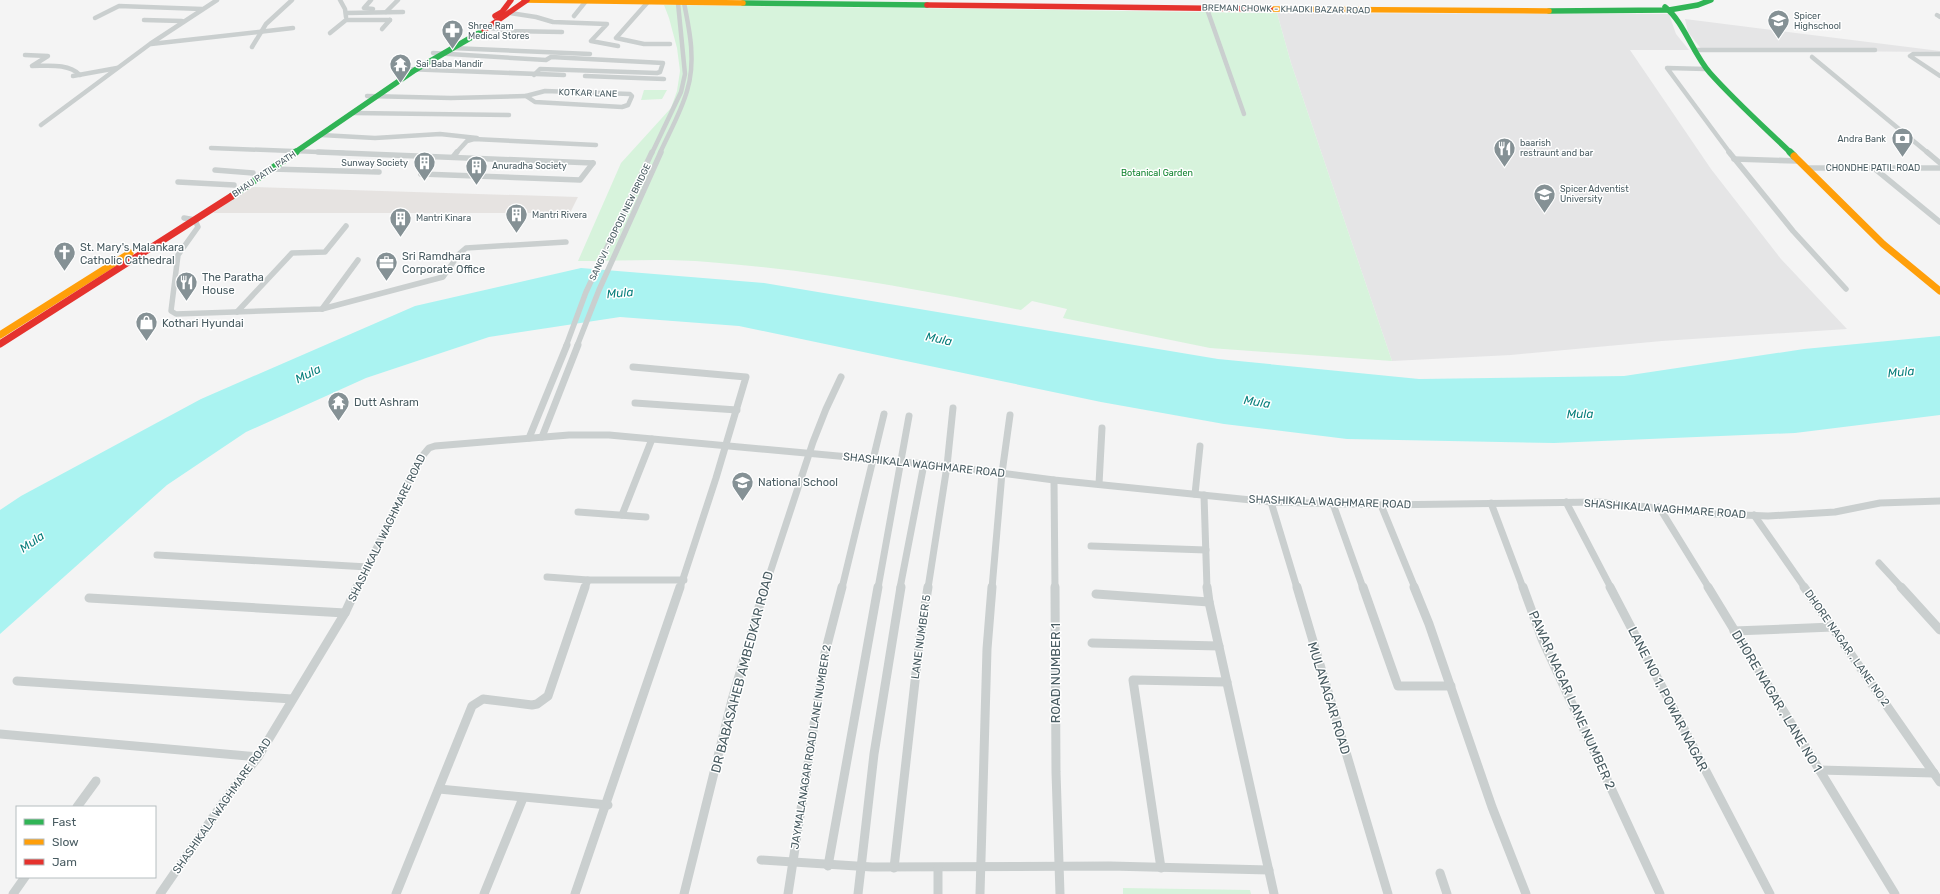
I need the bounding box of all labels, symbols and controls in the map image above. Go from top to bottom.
street label: BREMAN CHOWK - KHADKI BAZAR ROAD [1202,3,1370,15]
school or university icon: Spicer Highschool [1766,8,1792,41]
place label: Spicer Highschool [1794,11,1841,31]
pharmacy icon: Shree Ram Medical Stores [440,18,466,51]
place label: Shree Ram Medical Stores [468,21,530,41]
temple icon: Sai Baba Mandir [388,51,414,84]
place label: Sai Baba Mandir [416,59,484,69]
street label: KOTKAR LANE [559,87,617,99]
bank icon: Andra Bank [1889,126,1915,159]
place label: Andra Bank [1838,134,1886,144]
restaurant icon: baarish restraunt and bar [1492,135,1518,168]
place label: baarish restraunt and bar [1520,138,1594,158]
street label: BHAU PATIL PATH [230,149,298,199]
building icon: Sunway Society [411,150,437,183]
building icon: Anuradha Society [464,153,490,186]
place label: Sunway Society [341,158,408,168]
place label: Anuradha Society [492,161,567,171]
street label: SANGVI - BOPODI NEW BRIDGE [587,162,653,282]
street label: CHONDHE PATIL ROAD [1826,163,1920,173]
park label: Botanical Garden [1121,168,1193,178]
school or university icon: Spicer Adventist University [1531,181,1557,214]
place label: Spicer Adventist University [1560,184,1629,204]
building icon: Mantri Rivera [503,202,529,235]
building icon: Mantri Kinara [387,205,413,238]
place label: Mantri Rivera [532,210,587,220]
place label: Mantri Kinara [416,213,471,223]
church icon: St. Mary's Malankara Catholic Cathedral [51,240,77,273]
place label: St. Mary's Malankara Catholic Cathedral [80,241,184,267]
office icon: Sri Ramdhara Corporate Office [373,249,399,282]
place label: Sri Ramdhara Corporate Office [402,250,485,276]
restaurant icon: The Paratha House [173,270,199,303]
place label: The Paratha House [202,271,264,297]
water label: Mula [606,285,634,301]
shop icon: Kothari Hyundai [134,310,160,343]
place label: Kothari Hyundai [162,317,244,330]
water label: Mula [924,329,954,349]
water label: Mula [293,362,323,386]
water label: Mula [1887,364,1915,380]
temple icon: Dutt Ashram [325,389,351,422]
water label: Mula [1243,393,1271,411]
place label: Dutt Ashram [354,396,419,409]
water label: Mula [1567,407,1593,421]
street label: SHASHIKALA WAGHMARE ROAD [842,450,1006,480]
street label: SHASHIKALA WAGHMARE ROAD [346,452,428,604]
school or university icon: National School [729,469,755,502]
place label: National School [758,476,838,489]
street label: SHASHIKALA WAGHMARE ROAD [1249,493,1411,511]
street label: SHASHIKALA WAGHMARE ROAD [1583,497,1747,521]
water label: Mula [17,529,47,555]
street label: DR BABASAHEB AMBEDKAR ROAD [708,570,776,774]
street label: DHORE NAGAR , LANE NO 2 [1802,587,1892,709]
street label: LANE NUMBER 5 [909,593,933,680]
street label: PAWAR NAGAR LANE NUMBER 2 [1526,608,1618,792]
street label: ROAD NUMBER 1 [1048,623,1063,723]
street label: LANE NO 1, POWAR NAGAR [1625,624,1711,774]
street label: DHORE NAGAR , LANE NO 1 [1729,628,1825,774]
street label: MULANAGAR ROAD [1305,640,1353,756]
street label: JAYMALANAGAR ROAD LANE NUMBER 2 [788,644,834,850]
street label: SHASHIKALA WAGHMARE ROAD [170,736,274,876]
legend [16,806,156,878]
text: Fast [52,815,76,829]
text: Slow [52,835,79,849]
text: Jam [52,855,77,869]

